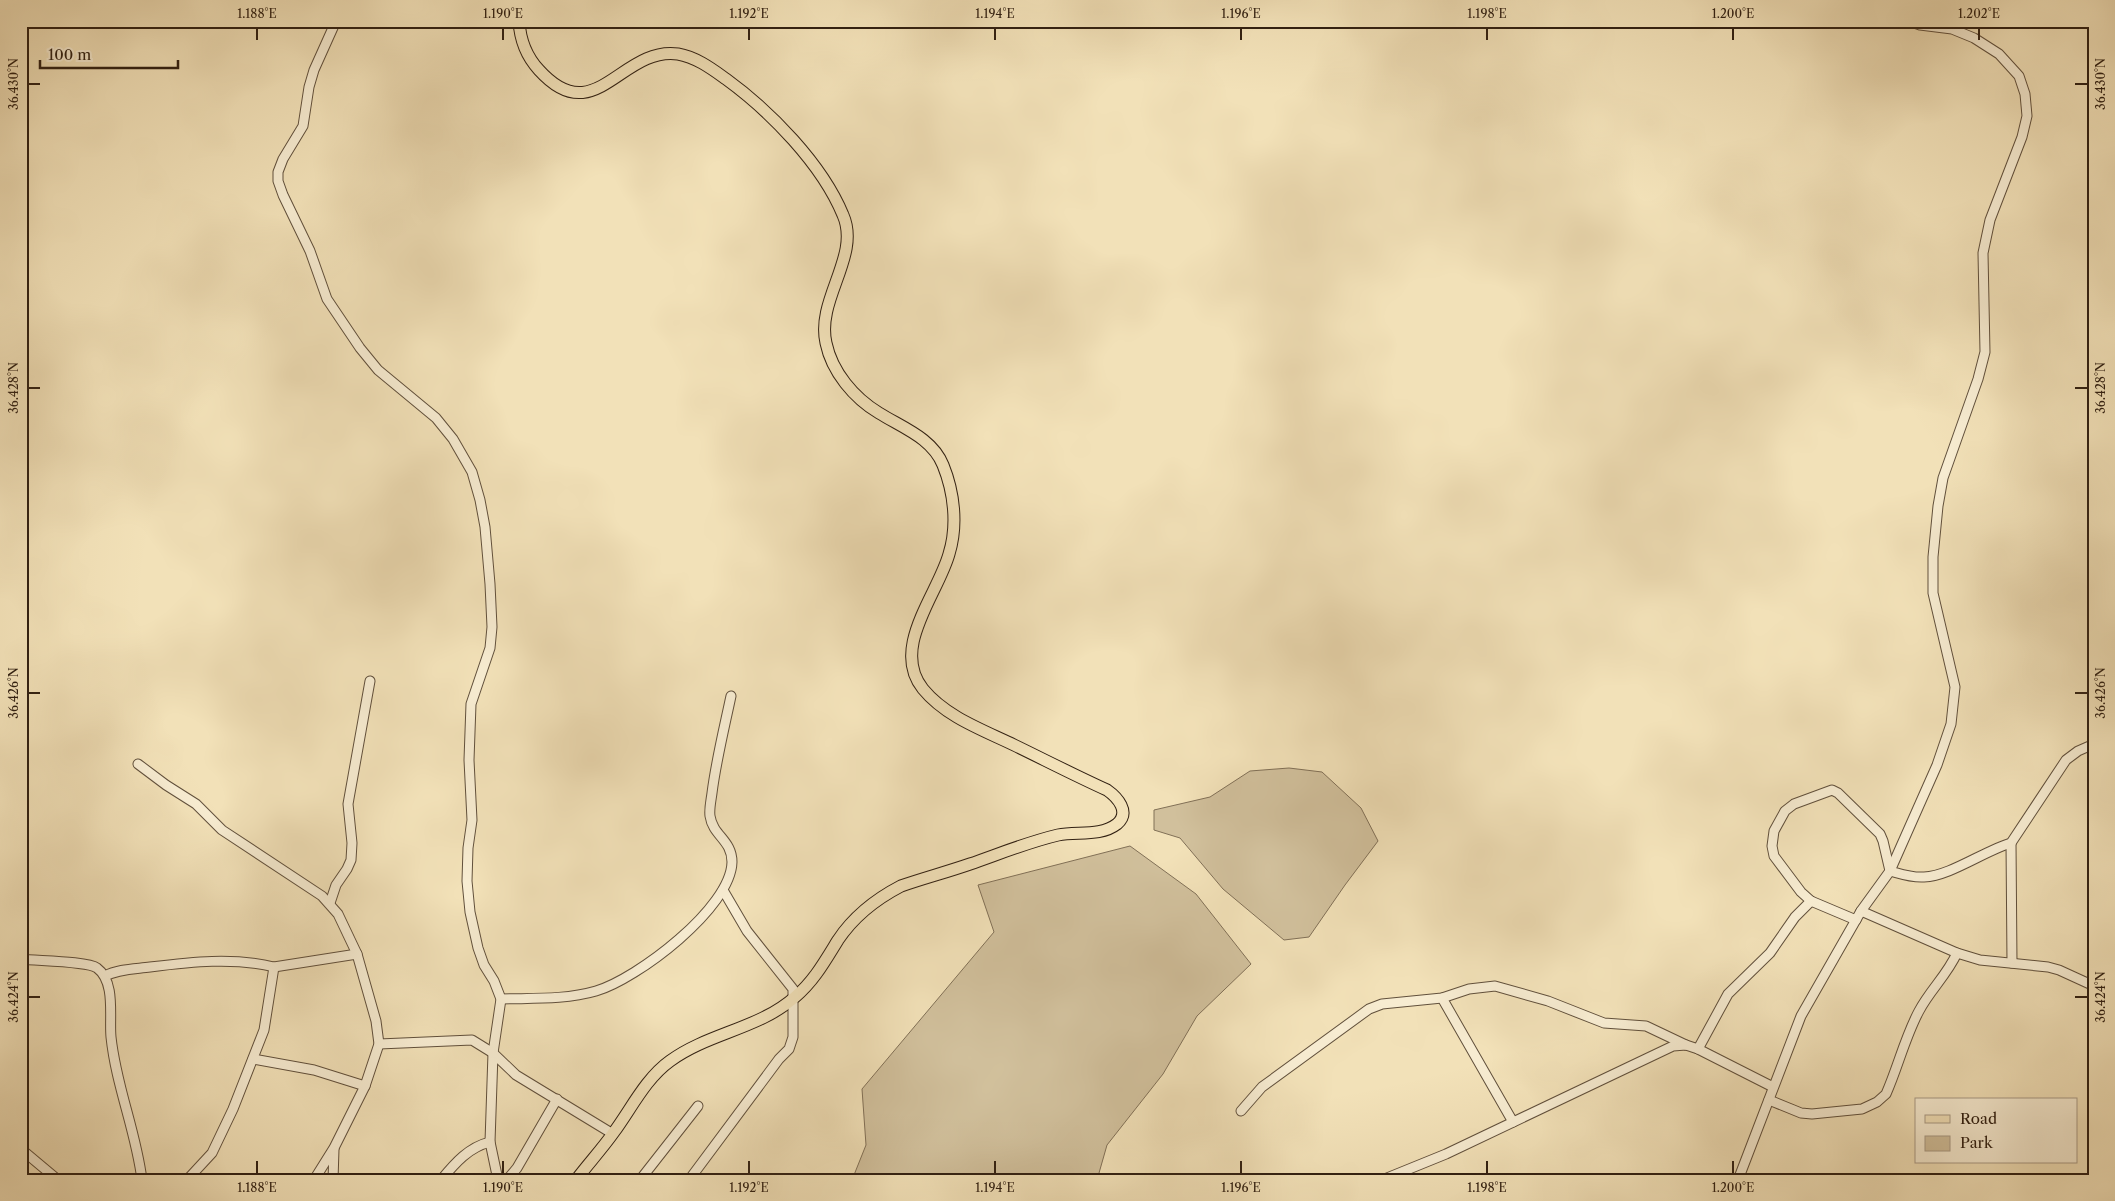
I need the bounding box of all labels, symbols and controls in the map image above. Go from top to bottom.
text: 1.188°E [237,6,277,21]
text: 1.190°E [483,6,523,21]
text: 1.192°E [729,6,769,21]
text: 1.194°E [975,6,1015,21]
text: 1.196°E [1221,6,1261,21]
text: 1.198°E [1467,6,1507,21]
text: 1.200°E [1712,6,1754,21]
text: 1.202°E [1958,6,2000,21]
scale bar [40,38,178,70]
text: 100 m [48,45,91,64]
text: 36.430°N [6,58,21,110]
text: 36.430°N [2093,58,2108,110]
text: 36.428°N [6,362,21,414]
text: 36.428°N [2093,362,2108,414]
text: 36.426°N [6,667,21,719]
text: 36.426°N [2093,667,2108,719]
text: 36.424°N [6,971,21,1023]
text: 36.424°N [2093,971,2108,1023]
legend [1915,1098,2078,1164]
text: Road [1960,1109,1997,1128]
text: Park [1960,1133,1994,1152]
text: 1.188°E [237,1180,277,1195]
text: 1.190°E [483,1180,523,1195]
text: 1.192°E [729,1180,769,1195]
text: 1.194°E [975,1180,1015,1195]
text: 1.196°E [1221,1180,1261,1195]
text: 1.198°E [1467,1180,1507,1195]
text: 1.200°E [1712,1180,1754,1195]

